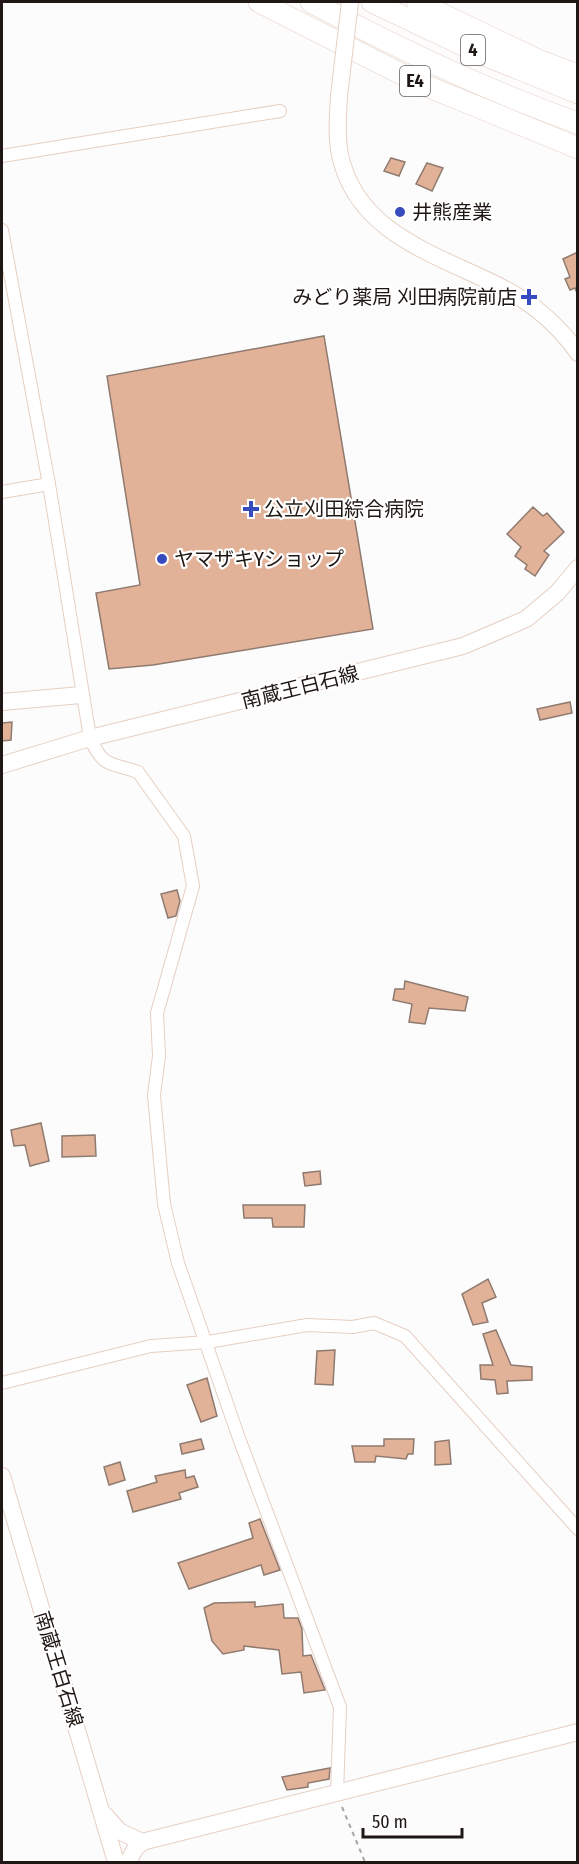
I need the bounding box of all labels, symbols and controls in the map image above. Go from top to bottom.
road number: 4 [461,35,485,65]
road number: E4 [400,66,430,96]
place label: 井熊産業 [412,200,492,224]
marker: 井熊産業 [393,205,407,219]
place label: みどり薬局 刈田病院前店 [292,285,517,309]
marker: みどり薬局 刈田病院前店 [522,290,536,304]
place label: 公立刈田綜合病院 [264,497,424,521]
marker: 公立刈田綜合病院 [242,500,260,518]
place label: ヤマザキYショップ [174,547,344,571]
marker: ヤマザキYショップ [155,552,169,566]
street label: 南蔵王白石線 [239,661,361,713]
street label: 南蔵王白石線 [30,1608,88,1730]
scale bar [363,1801,462,1839]
text: 50 m [372,1811,408,1833]

